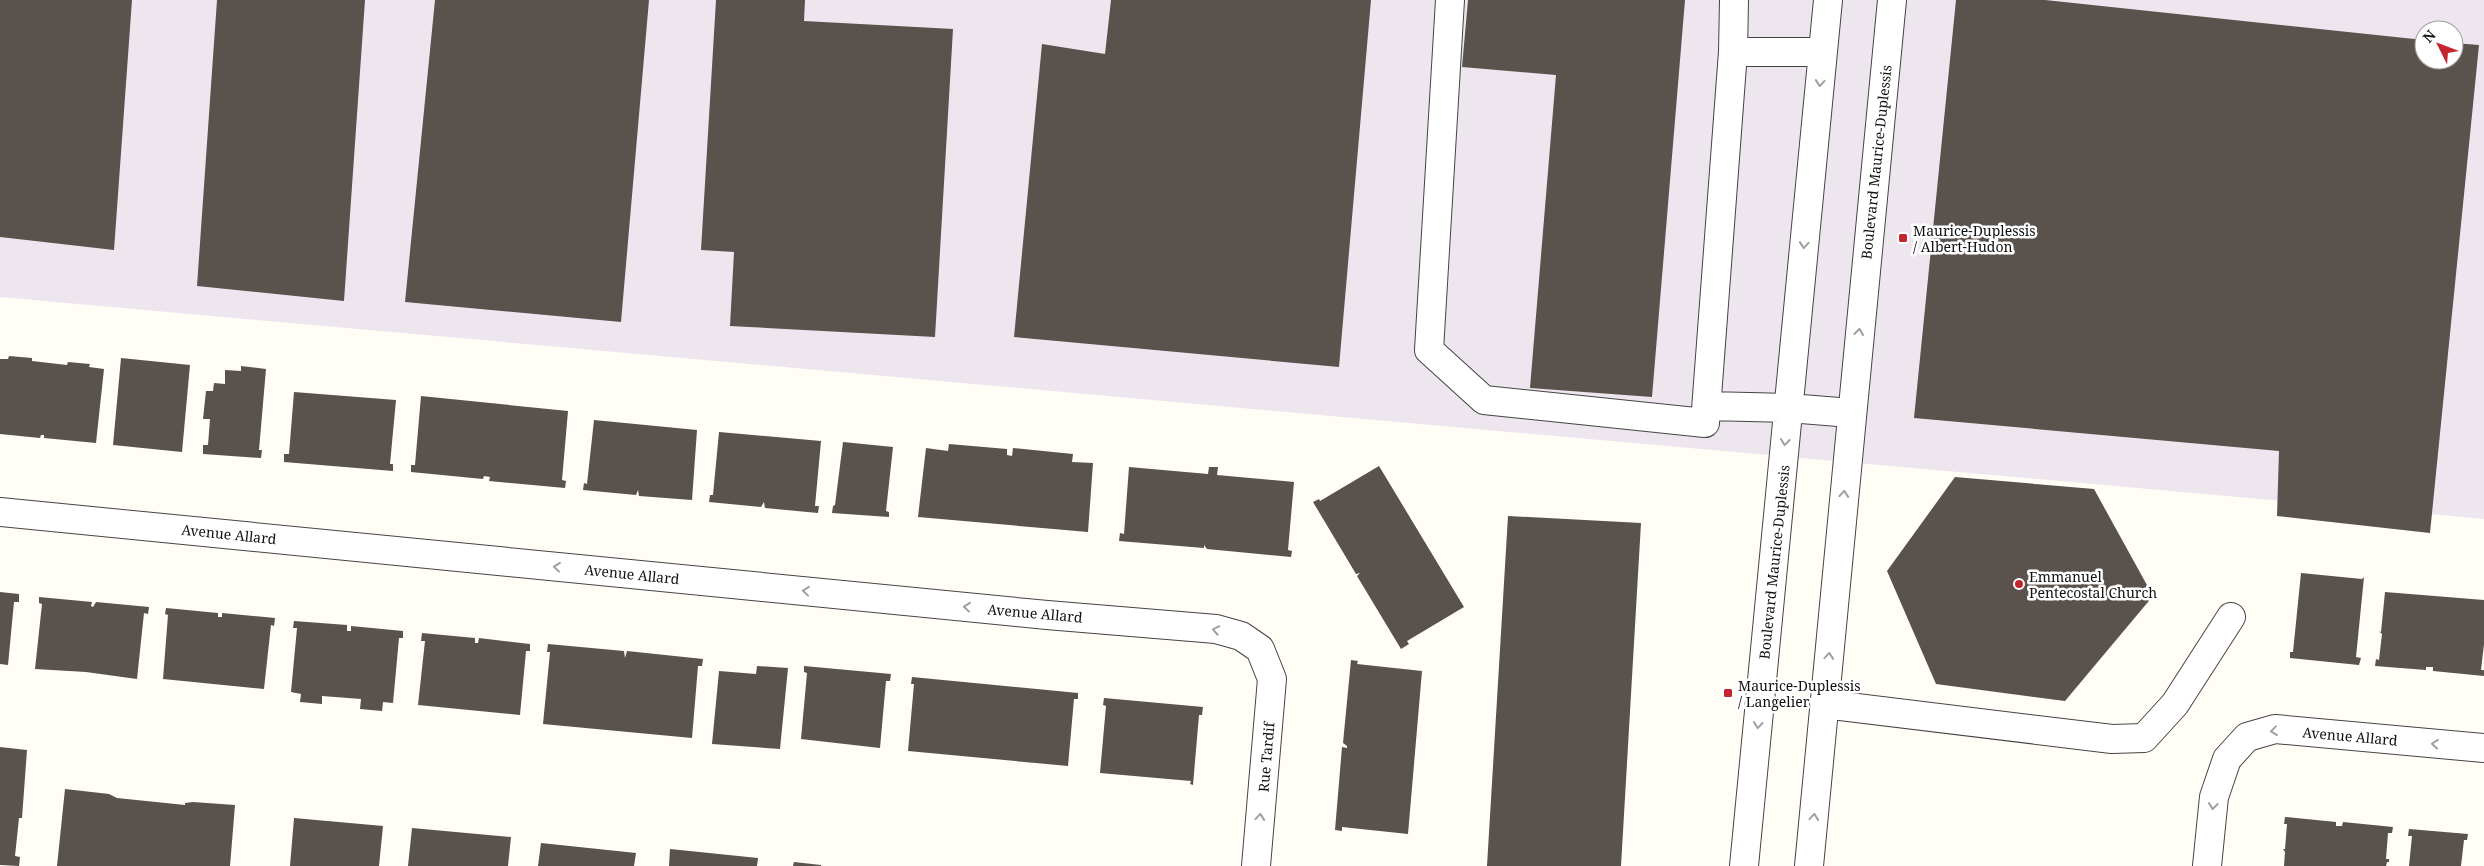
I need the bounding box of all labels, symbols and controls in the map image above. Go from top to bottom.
north arrow [2414,20,2464,70]
text: N [2418,26,2440,46]
street label: Boulevard Maurice-Duplessis [1856,64,1896,260]
one-way arrow [1814,80,1825,88]
place label: Maurice-Duplessis / Albert-Hudon [1913,221,2036,256]
marker: Maurice-Duplessis / Albert-Hudon [1897,232,1909,244]
one-way arrow [1799,241,1810,249]
one-way arrow [1853,328,1864,336]
one-way arrow [1780,438,1791,446]
street label: Boulevard Maurice-Duplessis [1754,464,1794,660]
one-way arrow [1838,490,1849,498]
street label: Avenue Allard [181,520,278,548]
street label: Avenue Allard [584,560,681,588]
one-way arrow [552,561,560,572]
place label: Emmanuel Pentecostal Church [2029,567,2157,602]
marker: Emmanuel Pentecostal Church [2013,578,2025,590]
one-way arrow [801,586,809,597]
street label: Avenue Allard [987,599,1084,627]
one-way arrow [963,602,971,613]
one-way arrow [1212,625,1221,635]
one-way arrow [1823,651,1834,659]
place label: Maurice-Duplessis / Langelier [1738,676,1861,711]
marker: Maurice-Duplessis / Langelier [1722,687,1734,699]
street label: Rue Tardif [1253,719,1279,793]
one-way arrow [1753,722,1764,730]
street label: Avenue Allard [2302,722,2399,750]
one-way arrow [2269,725,2277,736]
one-way arrow [2431,739,2439,750]
one-way arrow [2208,802,2219,810]
one-way arrow [1254,813,1265,821]
one-way arrow [1808,813,1819,821]

